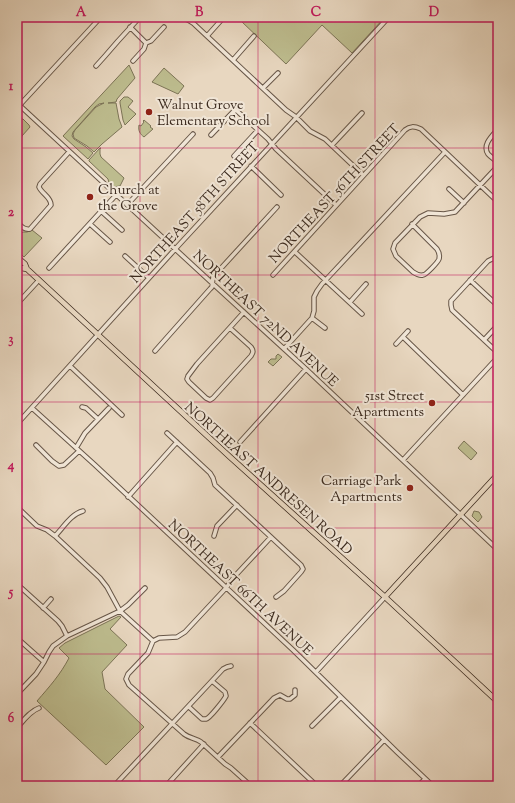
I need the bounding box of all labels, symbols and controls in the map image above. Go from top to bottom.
text: A [76,4,87,22]
text: B [195,4,204,22]
text: C [311,4,321,22]
text: D [429,4,439,22]
text: 1 [9,78,14,96]
place label: Walnut Grove Elementary School [157,96,270,132]
marker: Walnut Grove Elementary School [144,107,154,117]
street label: NORTHEAST 56TH STREET [265,120,406,269]
street label: NORTHEAST 58TH STREET [126,138,265,289]
place label: Church at the Grove [98,181,159,217]
marker: Church at the Grove [85,192,95,202]
text: 2 [8,204,15,222]
street label: NORTHEAST 72ND AVENUE [187,247,342,393]
text: 3 [8,331,14,349]
place label: 51st Street Apartments [352,387,424,423]
street label: NORTHEAST ANDRESEN ROAD [179,398,356,561]
marker: 51st Street Apartments [427,398,437,408]
text: 4 [7,457,15,475]
place label: Carriage Park Apartments [321,472,402,508]
marker: Carriage Park Apartments [405,483,415,493]
street label: NORTHEAST 66TH AVENUE [163,516,317,661]
text: 5 [8,584,14,602]
text: 6 [8,710,15,728]

